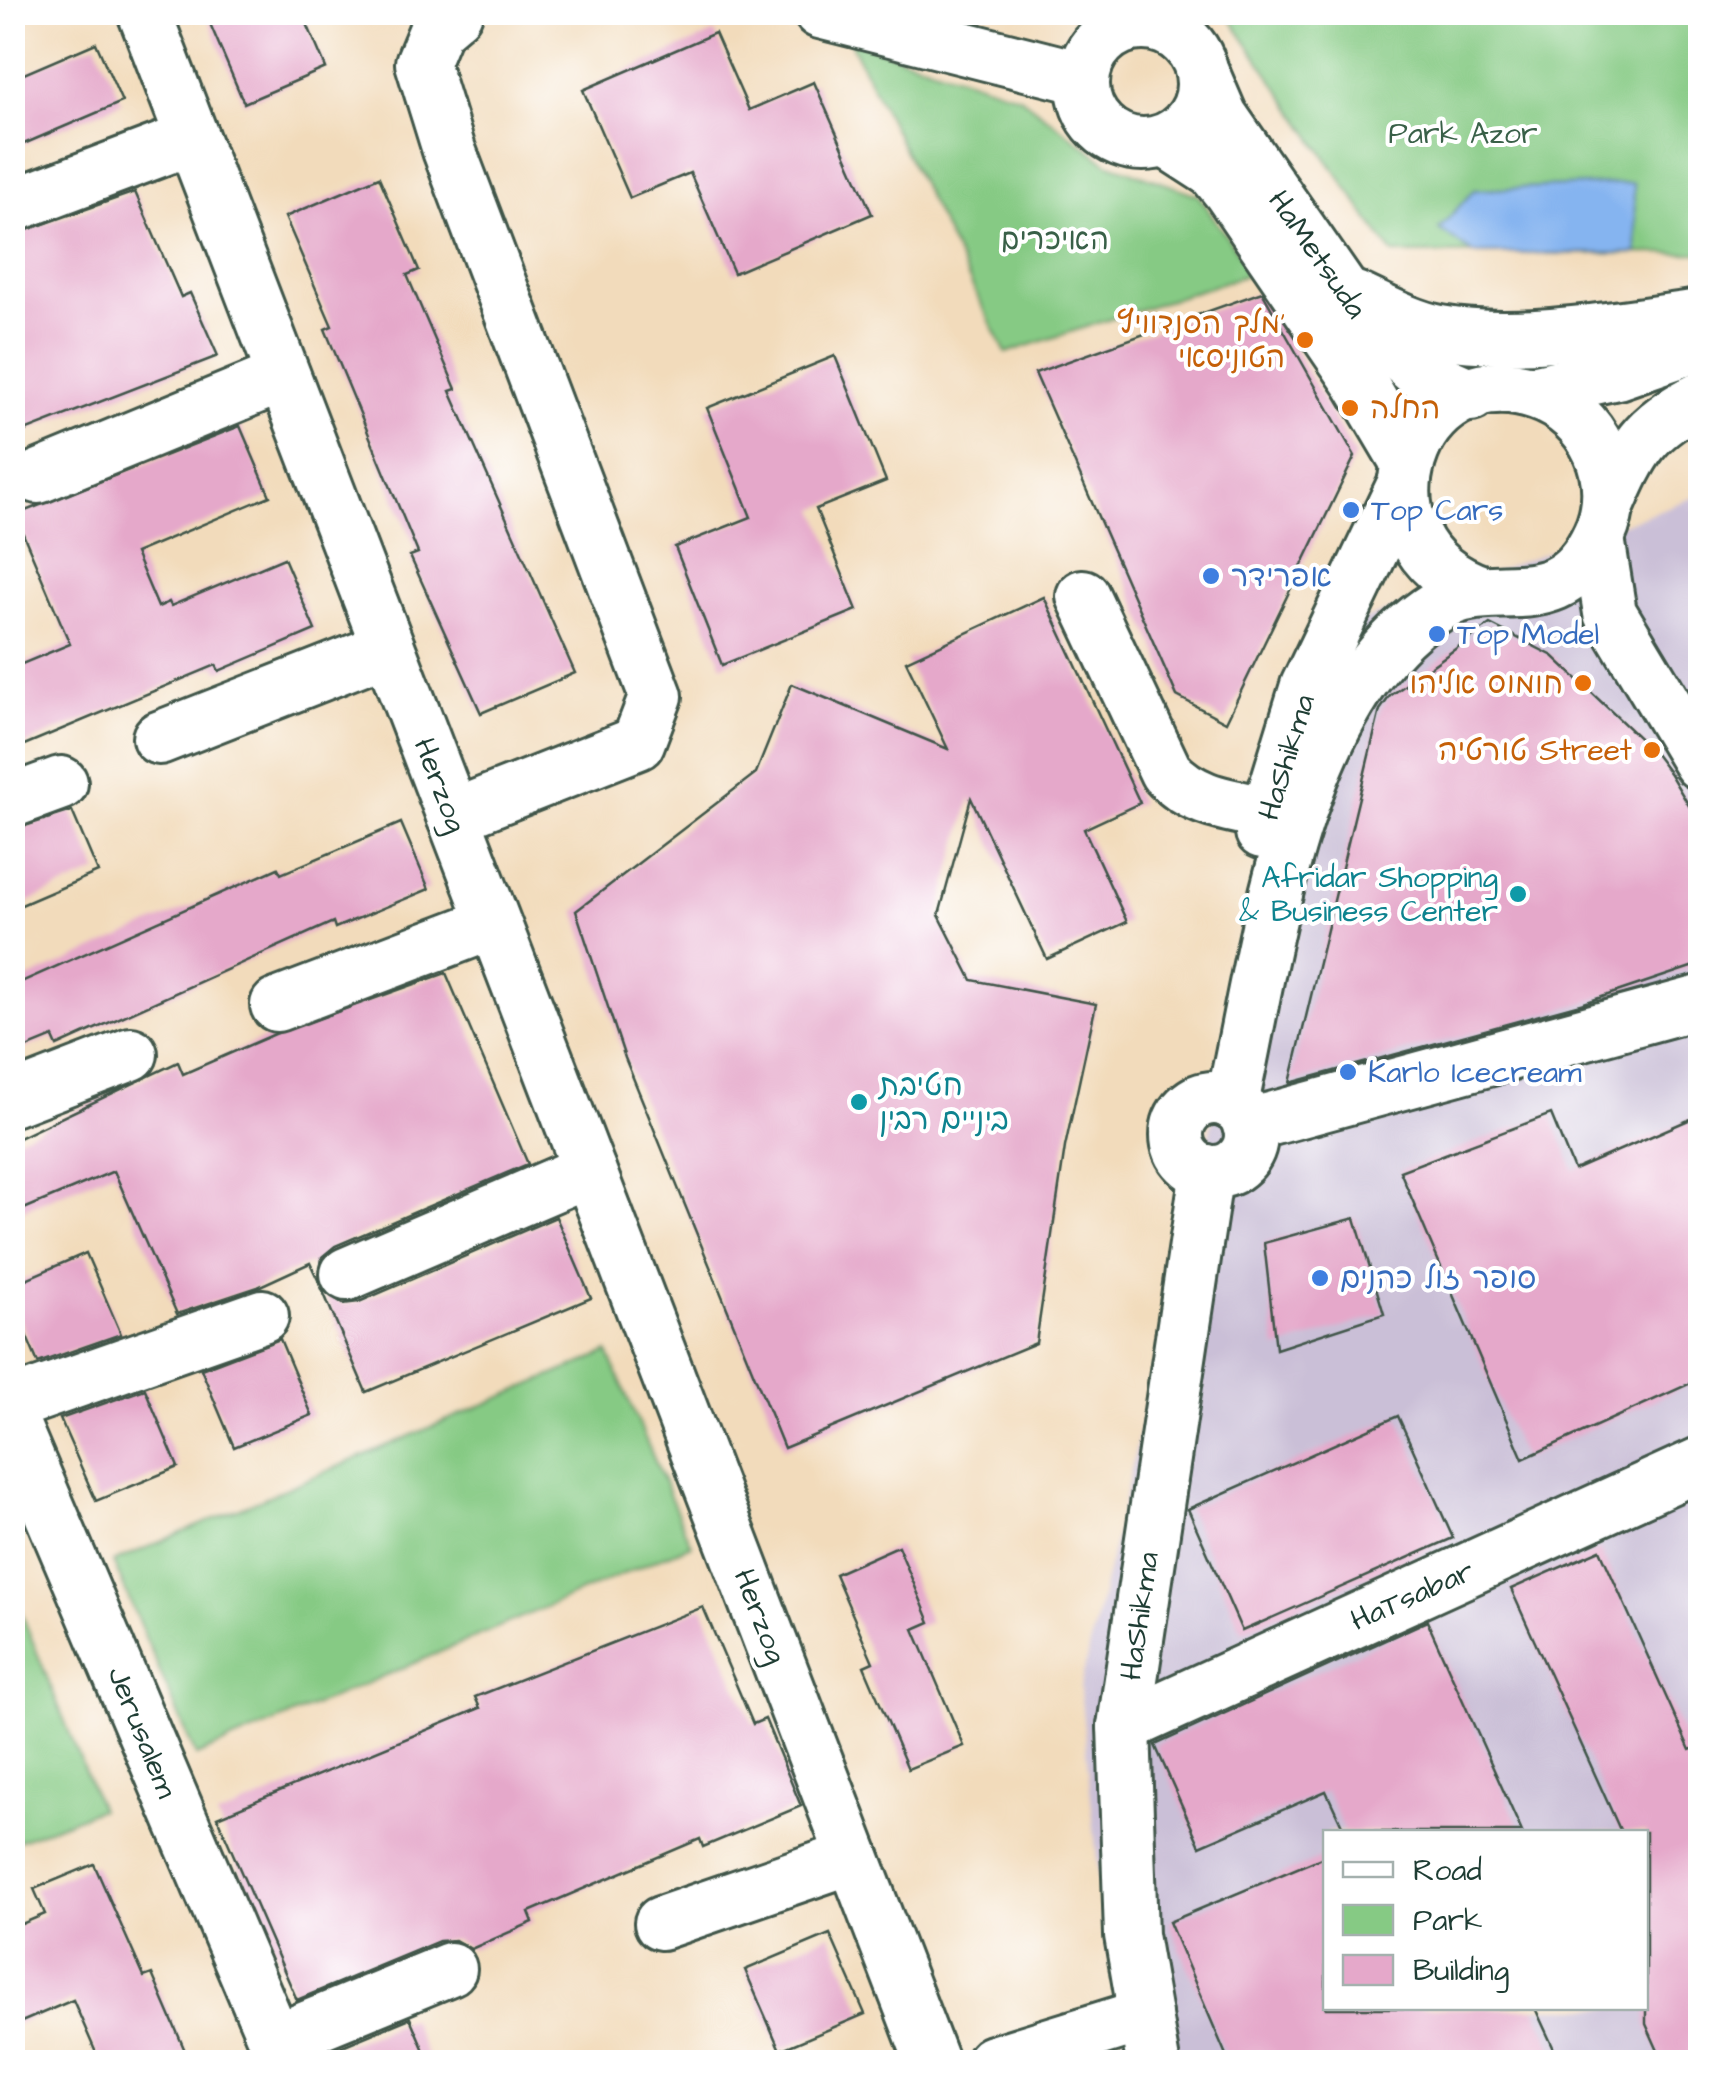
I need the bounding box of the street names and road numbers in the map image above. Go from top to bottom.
street label: HaMetsuda [1258,182,1377,327]
street label: HaShikma [1248,689,1326,825]
street label: Herzog [402,732,477,839]
street label: HaShikma [1110,1549,1170,1683]
street label: HaTsabar [1344,1550,1481,1642]
street label: Herzog [722,1563,797,1670]
street label: Jerusalem [97,1660,188,1805]

